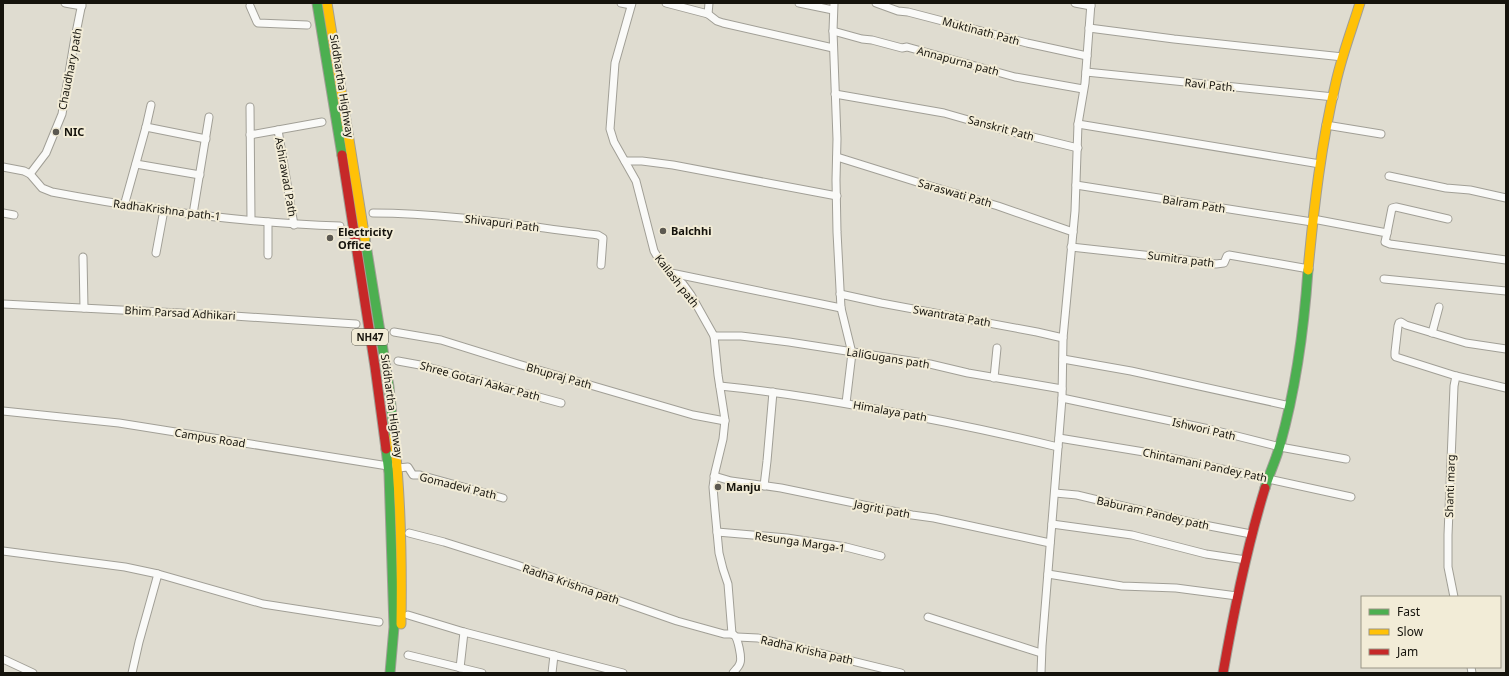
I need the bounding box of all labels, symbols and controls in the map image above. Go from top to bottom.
street label: Muktinath Path [941,13,1022,48]
street label: Chaudhary path [54,27,85,111]
street label: Siddhartha Highway [327,33,358,139]
street label: Annapurna path [915,42,1001,79]
street label: Ravi Path. [1184,74,1236,95]
street label: Sanskrit Path [966,111,1036,144]
place label: NIC [64,124,84,139]
marker: NIC [51,127,61,137]
street label: Ashirawad Path [272,136,301,218]
street label: Saraswati Path [917,175,994,210]
street label: Balram Path [1162,191,1227,216]
street label: RadhaKrishna path-1 [112,195,222,224]
street label: Shivapuri Path [464,210,540,235]
place label: Balchhi [671,223,711,238]
place label: Electricity Office [338,224,393,252]
marker: Balchhi [658,226,668,236]
marker: Electricity Office [325,233,335,243]
street label: Sumitra path [1147,247,1215,270]
street label: Kailash path [652,251,703,310]
street label: Swantrata Path [912,301,992,330]
street label: Bhim Parsad Adhikari [124,302,236,323]
road number: NH47 [352,329,388,345]
street label: LaliGugans path [845,344,931,371]
street label: Siddhartha Highway [378,353,407,459]
street label: Shree Gotari Aakar Path [418,357,542,404]
street label: Bhupraj Path [525,359,594,392]
street label: Himalaya path [852,397,928,424]
street label: Ishwori Path [1171,414,1237,443]
street label: Campus Road [174,425,247,451]
street label: Chintamani Pandey Path [1141,444,1269,485]
street label: Shanti marg [1441,454,1458,518]
street label: Gomadevi Path [418,469,498,502]
place label: Manju [726,479,761,494]
marker: Manju [713,482,723,492]
street label: Baburam Pandey path [1095,492,1211,533]
street label: Jagriti path [852,496,911,521]
street label: Resunga Marga-1 [754,528,846,555]
street label: Radha Krishna path [521,560,622,607]
legend [1361,596,1501,668]
text: Fast [1397,603,1421,620]
text: Slow [1397,623,1424,640]
street label: Radha Krisha path [759,632,855,667]
text: Jam [1396,643,1418,660]

